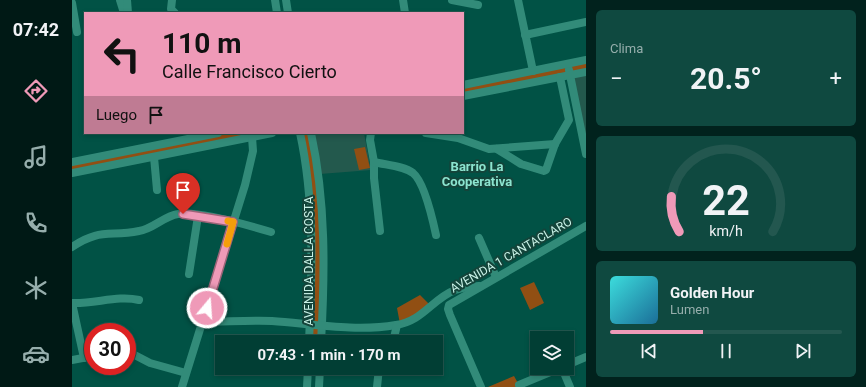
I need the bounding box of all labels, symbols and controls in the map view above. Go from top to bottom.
text: 07:42 [13,19,59,40]
text: 110 m [162,27,241,60]
icon: left [96,28,148,80]
text: Clima [610,41,643,56]
text: Calle Francisco Cierto [162,61,337,82]
text: 20.5° [690,61,762,96]
text: − [610,66,623,91]
text: + [830,66,842,91]
icon: directions [22,77,50,105]
icon: arrive [145,104,167,126]
text: Luego [96,106,137,124]
icon: music [22,143,50,171]
district label: Barrio La Cooperativa [442,159,512,189]
pin [166,173,200,214]
text: 22 [702,175,750,224]
icon: arrive [172,179,194,201]
street label: AVENIDA DALLA COSTA [302,196,316,326]
icon: phone [22,209,50,237]
street label: AVENIDA 1 CANTACLARO [448,214,574,296]
text: km/h [709,222,743,238]
icon: climate [22,274,50,302]
text: Golden Hour [670,284,754,302]
position arrow [186,287,228,329]
text: Lumen [670,302,709,317]
speed limit sign: 30 [84,323,136,375]
map controls [530,331,574,375]
button: layers [530,331,574,375]
icon: car [22,340,50,368]
icon: previous [638,340,660,362]
icon: pause [715,340,737,362]
icon: next [792,340,814,362]
text: 07:43 · 1 min · 170 m [258,346,400,364]

